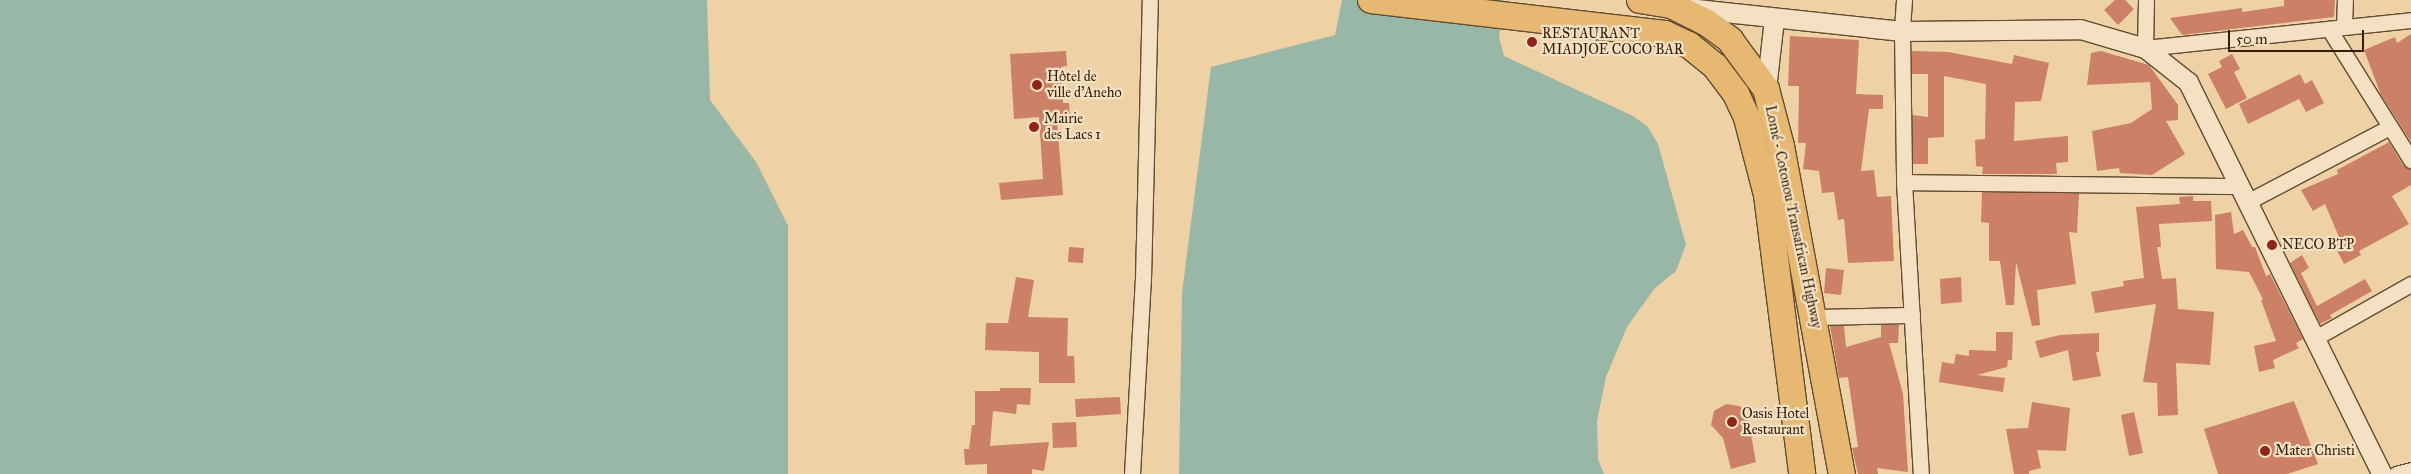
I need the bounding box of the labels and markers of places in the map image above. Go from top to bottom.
place label: RESTAURANT MIADJOE COCO BAR [1542,26,1684,58]
marker: RESTAURANT MIADJOE COCO BAR [1526,36,1538,48]
place label: Hôtel de ville d'Aneho [1047,69,1122,102]
marker: Hôtel de ville d'Aneho [1031,79,1043,91]
place label: Mairie des Lacs 1 [1044,111,1101,144]
marker: Mairie des Lacs 1 [1028,121,1040,133]
place label: NECO BTP [2282,237,2354,253]
marker: NECO BTP [2266,239,2278,251]
place label: Oasis Hotel Restaurant [1742,406,1809,438]
marker: Oasis Hotel Restaurant [1726,416,1738,428]
place label: Mater Christi [2275,443,2355,459]
marker: Mater Christi [2259,445,2271,457]

